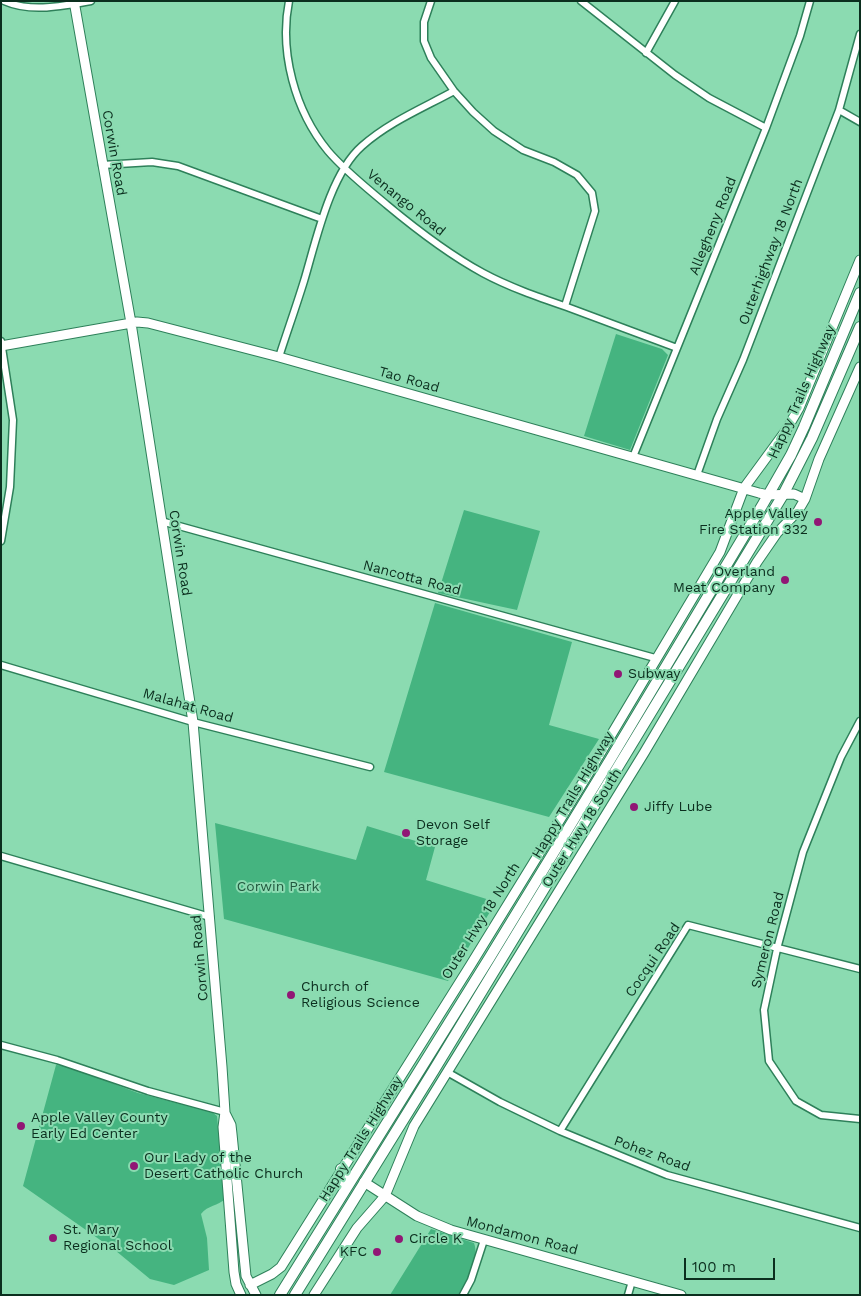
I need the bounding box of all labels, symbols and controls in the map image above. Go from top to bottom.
street label: Corwin Road [98,109,130,197]
street label: Venango Road [363,166,449,240]
street label: Allegheny Road [686,174,740,278]
street label: Outerhighway 18 North [735,176,807,328]
street label: Happy Trails Highway [765,322,839,462]
street label: Tao Road [377,363,441,397]
place label: Apple Valley Fire Station 332 [699,506,808,538]
street label: Corwin Road [165,509,195,597]
marker: Apple Valley Fire Station 332 [812,516,824,528]
street label: Nancotta Road [361,557,463,599]
place label: Overland Meat Company [673,564,775,596]
marker: Overland Meat Company [779,574,791,586]
place label: Subway [628,666,680,682]
marker: Subway [612,668,624,680]
street label: Malahat Road [141,685,235,727]
street label: Happy Trails Highway [528,729,618,861]
street label: Outer Hwy 18 South [539,765,625,891]
place label: Jiffy Lube [644,799,712,815]
marker: Jiffy Lube [628,801,640,813]
place label: Devon Self Storage [416,817,490,850]
marker: Devon Self Storage [400,827,412,839]
street label: Outer Hwy 18 North [438,859,524,983]
park label: Corwin Park [237,879,319,895]
street label: Symeron Road [748,890,788,990]
street label: Corwin Road [188,914,212,1002]
street label: Cocqui Road [622,920,684,1000]
place label: Church of Religious Science [301,979,420,1012]
marker: Church of Religious Science [285,989,297,1001]
street label: Happy Trails Highway [315,1073,407,1205]
place label: Apple Valley County Early Ed Center [31,1110,168,1142]
marker: Apple Valley County Early Ed Center [15,1120,27,1132]
street label: Pohez Road [612,1132,692,1176]
place label: Our Lady of the Desert Catholic Church [144,1150,303,1182]
marker: Our Lady of the Desert Catholic Church [128,1160,140,1172]
street label: Mondamon Road [464,1213,580,1259]
place label: St. Mary Regional School [63,1222,172,1254]
place label: Circle K [409,1231,462,1247]
marker: St. Mary Regional School [47,1232,59,1244]
marker: Circle K [393,1233,405,1245]
place label: KFC [340,1244,367,1260]
marker: KFC [371,1246,383,1258]
scale bar [686,1248,777,1280]
text: 100 m [692,1258,736,1276]

